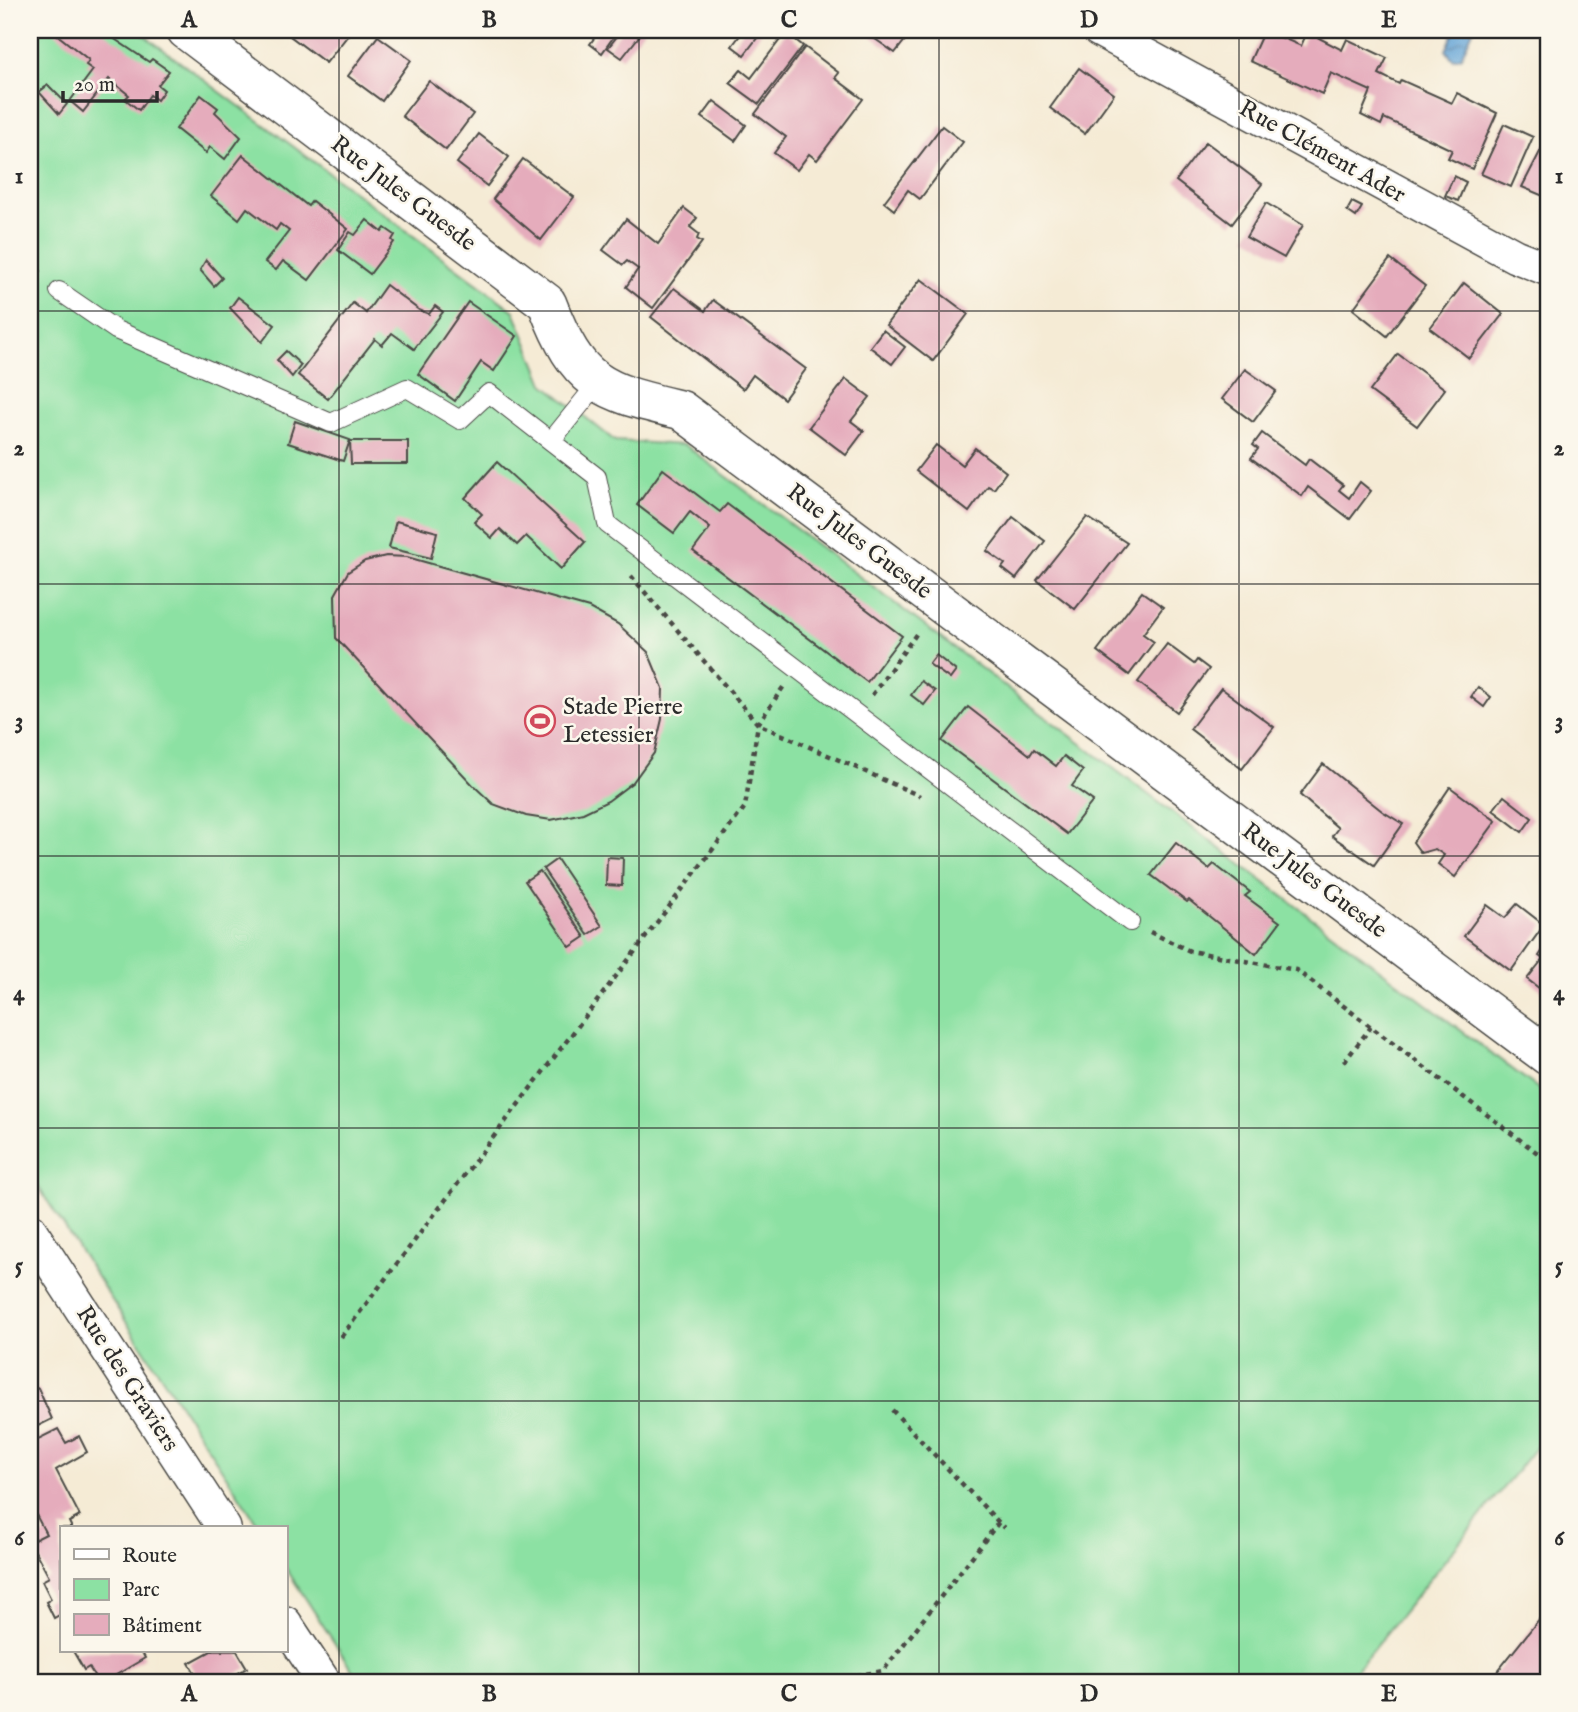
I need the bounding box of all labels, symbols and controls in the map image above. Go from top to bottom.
text: A [180,6,198,35]
text: B [481,6,497,35]
text: C [781,6,798,35]
text: D [1080,6,1098,35]
text: E [1381,6,1397,35]
scale bar [63,60,158,104]
text: 20 m [74,72,115,99]
street label: Rue Clément Ader [1233,93,1411,211]
street label: Rue Jules Guesde [324,129,482,259]
text: 1 [15,162,23,191]
text: 1 [1555,162,1563,191]
text: 2 [14,434,25,463]
text: 2 [1554,434,1565,463]
street label: Rue Jules Guesde [780,477,938,607]
place label: Stade Pierre Letessier [563,692,683,751]
sports icon: Stade Pierre Letessier [523,704,557,738]
text: 3 [15,707,23,736]
text: 3 [1555,707,1563,736]
street label: Rue Jules Guesde [1235,816,1393,946]
text: 4 [13,979,25,1008]
text: 4 [1553,979,1565,1008]
text: 5 [15,1252,24,1281]
text: 5 [1555,1252,1564,1281]
street label: Rue des Graviers [68,1300,186,1458]
text: 6 [14,1524,25,1553]
text: 6 [1554,1524,1565,1553]
legend [60,1526,287,1652]
text: Route [122,1543,177,1570]
text: Parc [122,1577,160,1604]
text: Bâtiment [122,1613,202,1640]
text: A [180,1680,198,1709]
text: B [481,1680,497,1709]
text: C [781,1680,798,1709]
text: D [1080,1680,1098,1709]
text: E [1381,1680,1397,1709]

